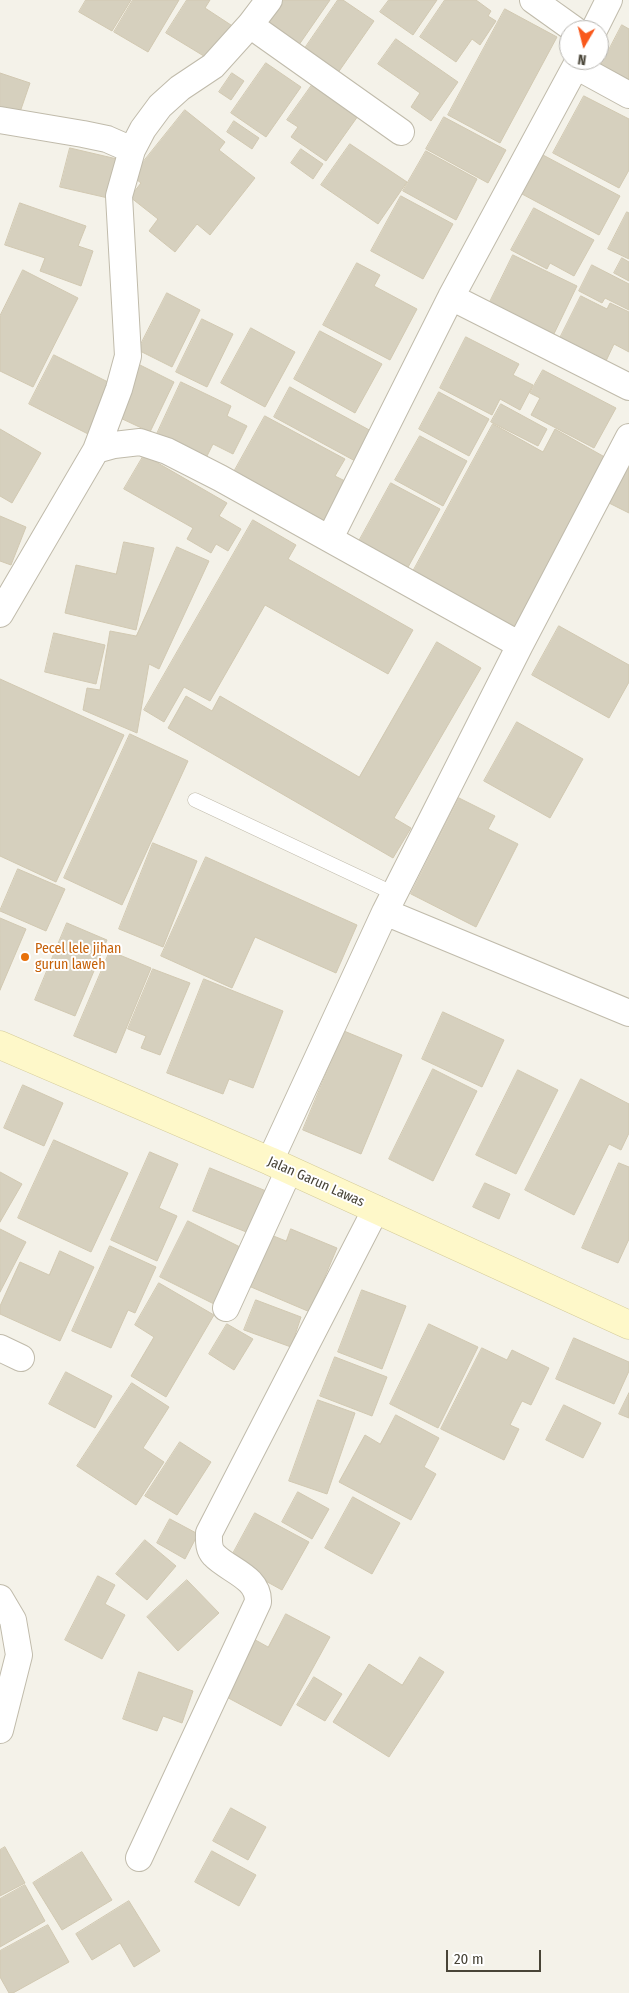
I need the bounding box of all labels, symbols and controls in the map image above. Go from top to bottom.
north arrow [559,20,609,70]
text: N [577,50,587,68]
place label: Pecel lele jihan gurun laweh [35,941,121,974]
marker: Pecel lele jihan gurun laweh [19,951,31,963]
street label: Jalan Garun Lawas [265,1153,367,1211]
scale bar [449,1940,544,1972]
text: 20 m [454,1950,484,1968]

